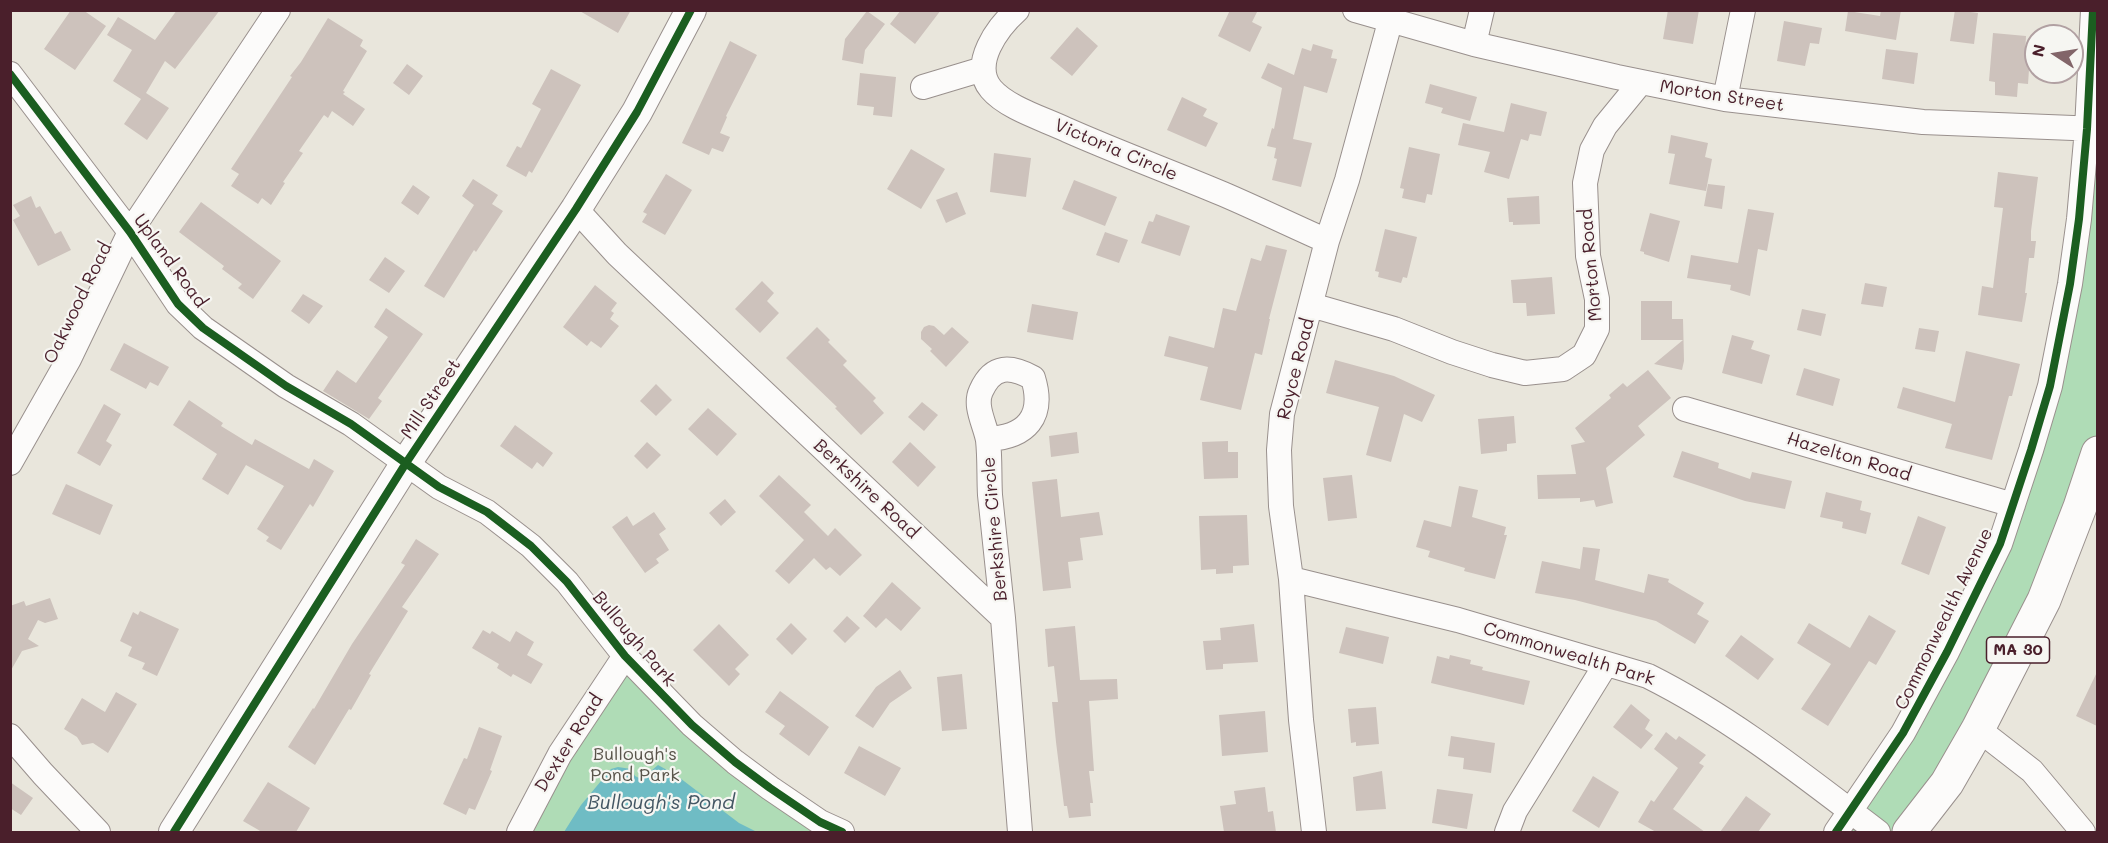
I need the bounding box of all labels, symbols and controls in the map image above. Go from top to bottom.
north arrow [2024,24,2084,84]
text: N [2026,42,2049,59]
street label: Morton Street [1658,76,1786,116]
street label: Victoria Circle [1051,114,1181,186]
street label: Morton Road [1575,208,1607,322]
street label: Upland Road [129,210,211,312]
street label: Oakwood Road [39,239,117,367]
street label: Royce Road [1273,316,1319,422]
street label: Mill Street [396,355,466,443]
street label: Hazelton Road [1784,428,1914,486]
street label: Berkshire Road [809,435,923,543]
street label: Berkshire Circle [978,456,1012,602]
street label: Commonwealth Avenue [1890,524,1998,714]
street label: Bullough Park [588,587,680,691]
street label: Commonwealth Park [1481,618,1657,690]
road number: MA 30 [1986,637,2050,663]
street label: Dexter Road [530,690,608,796]
park label: Bullough's Pond Park [590,743,680,786]
water label: Bullough's Pond [587,791,735,815]

